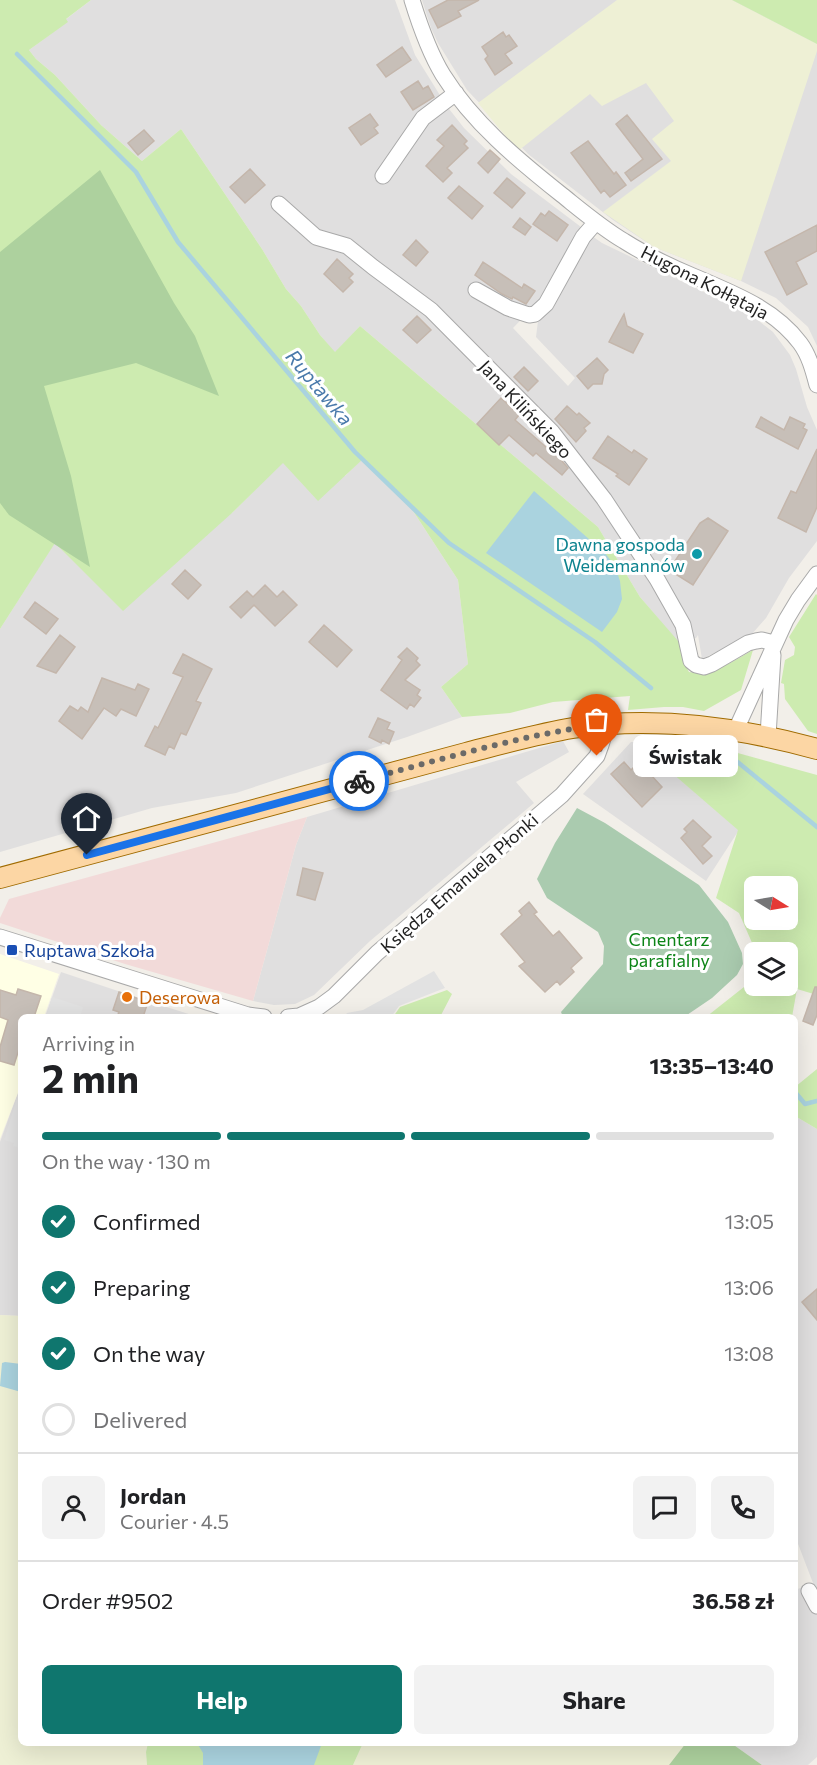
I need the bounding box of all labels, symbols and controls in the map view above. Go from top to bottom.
street label: Hugona Kołłątaja [637,240,773,324]
water label: Ruptawka [281,344,359,430]
street label: Jana Kilińskiego [475,355,577,463]
place label: Dawna gospoda Weidemannów [555,533,685,576]
marker: Dawna gospoda Weidemannów [690,547,704,561]
pin [571,694,622,756]
icon: bag [580,703,613,736]
callout: Świstak [633,735,738,777]
text: Świstak [649,744,722,768]
courier [329,751,389,811]
icon: bike [343,765,376,798]
pin [61,793,112,855]
icon: home [70,802,103,835]
street label: Księdza Emanuela Płonki [376,808,542,958]
north arrow [744,876,798,930]
map controls [744,876,798,996]
park label: Cmentarz parafialny [628,928,710,971]
place label: Ruptawa Szkoła [24,939,155,961]
button: layers [744,942,798,996]
marker: Ruptawa Szkoła [5,943,19,957]
place label: Deserowa [139,986,220,1008]
marker: Deserowa [120,990,134,1004]
text: Arriving in [42,1031,135,1055]
text: 13:35–13:40 [650,1052,774,1079]
text: 2 min [42,1053,139,1101]
text: On the way · 130 m [42,1149,211,1173]
icon: check [42,1205,75,1238]
text: Confirmed [93,1208,200,1235]
text: 13:05 [725,1209,774,1233]
icon: check [42,1271,75,1304]
text: Preparing [93,1274,190,1301]
text: 13:06 [724,1275,774,1299]
icon: check [42,1337,75,1370]
text: On the way [93,1340,205,1367]
text: 13:08 [724,1341,774,1365]
text: Delivered [93,1406,187,1433]
button: person [42,1476,105,1539]
button: chat [633,1476,696,1539]
button: phone [711,1476,774,1539]
text: Jordan [120,1482,186,1509]
text: Courier · 4.5 [120,1509,229,1533]
text: Order #9502 [42,1587,173,1614]
text: 36.58 zł [692,1587,774,1614]
button: Help [42,1665,402,1734]
button: Share [414,1665,774,1734]

